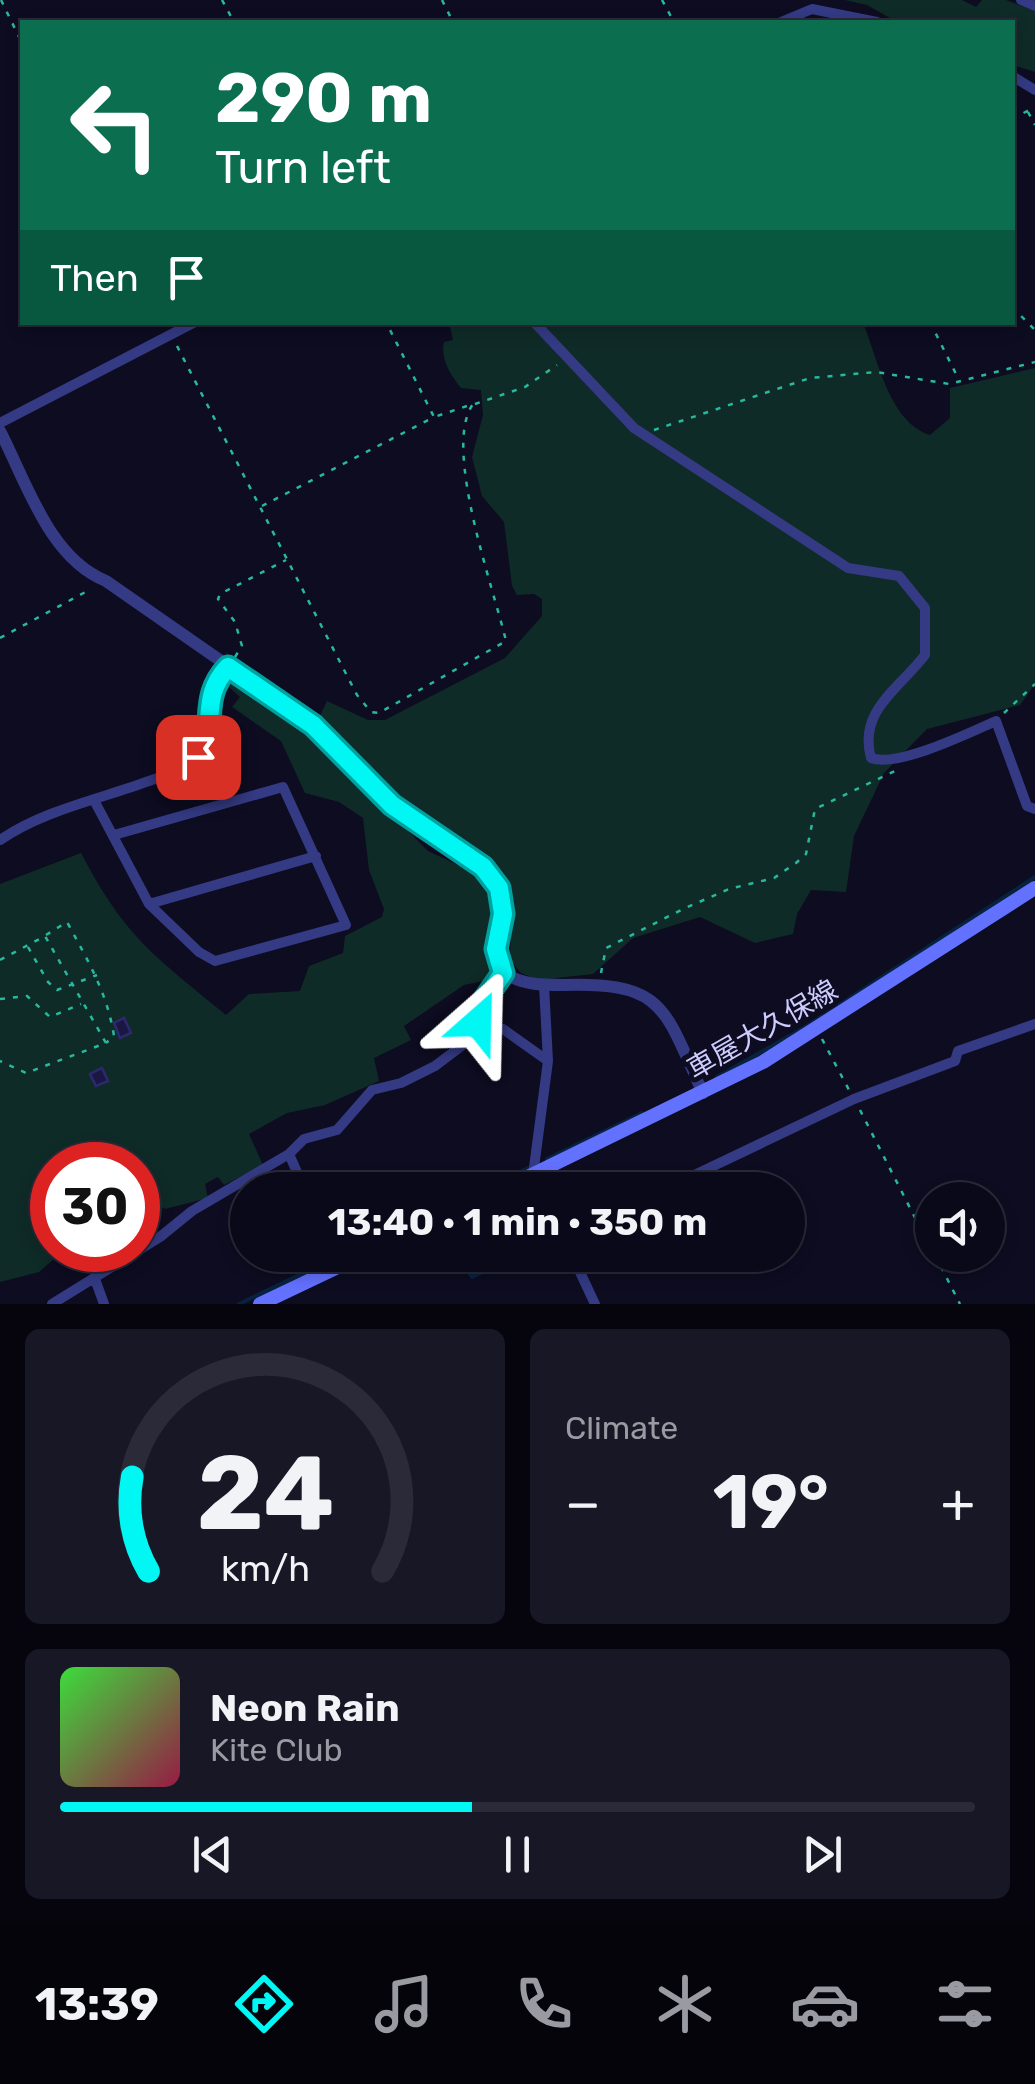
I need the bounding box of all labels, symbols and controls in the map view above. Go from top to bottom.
text: 290 m [215,57,432,140]
icon: left [50,60,180,190]
text: Turn left [215,141,391,194]
icon: arrive [159,250,214,305]
text: Then [50,255,139,301]
pin [156,715,241,800]
icon: arrive [171,730,226,785]
position arrow [426,970,530,1074]
street label: 車屋大久保線 [681,973,843,1086]
speed limit sign: 30 [30,1142,160,1272]
map controls [915,1182,1005,1272]
button: sound [915,1182,1005,1272]
text: 13:40 · 1 min · 350 m [328,1199,707,1245]
text: Climate [565,1409,678,1447]
text: 24 [196,1432,334,1555]
text: 19° [713,1458,829,1547]
text: − [565,1471,601,1536]
text: + [941,1471,975,1536]
text: km/h [220,1548,310,1590]
text: Neon Rain [210,1685,400,1731]
text: Kite Club [210,1731,343,1769]
icon: previous [185,1827,240,1882]
icon: pause [490,1827,545,1882]
icon: next [795,1827,850,1882]
icon: directions [229,1969,299,2039]
icon: music [369,1969,439,2039]
icon: phone [509,1969,579,2039]
icon: climate [650,1969,720,2039]
icon: car [790,1969,860,2039]
icon: filters [930,1969,1000,2039]
text: 13:39 [35,1978,159,2031]

